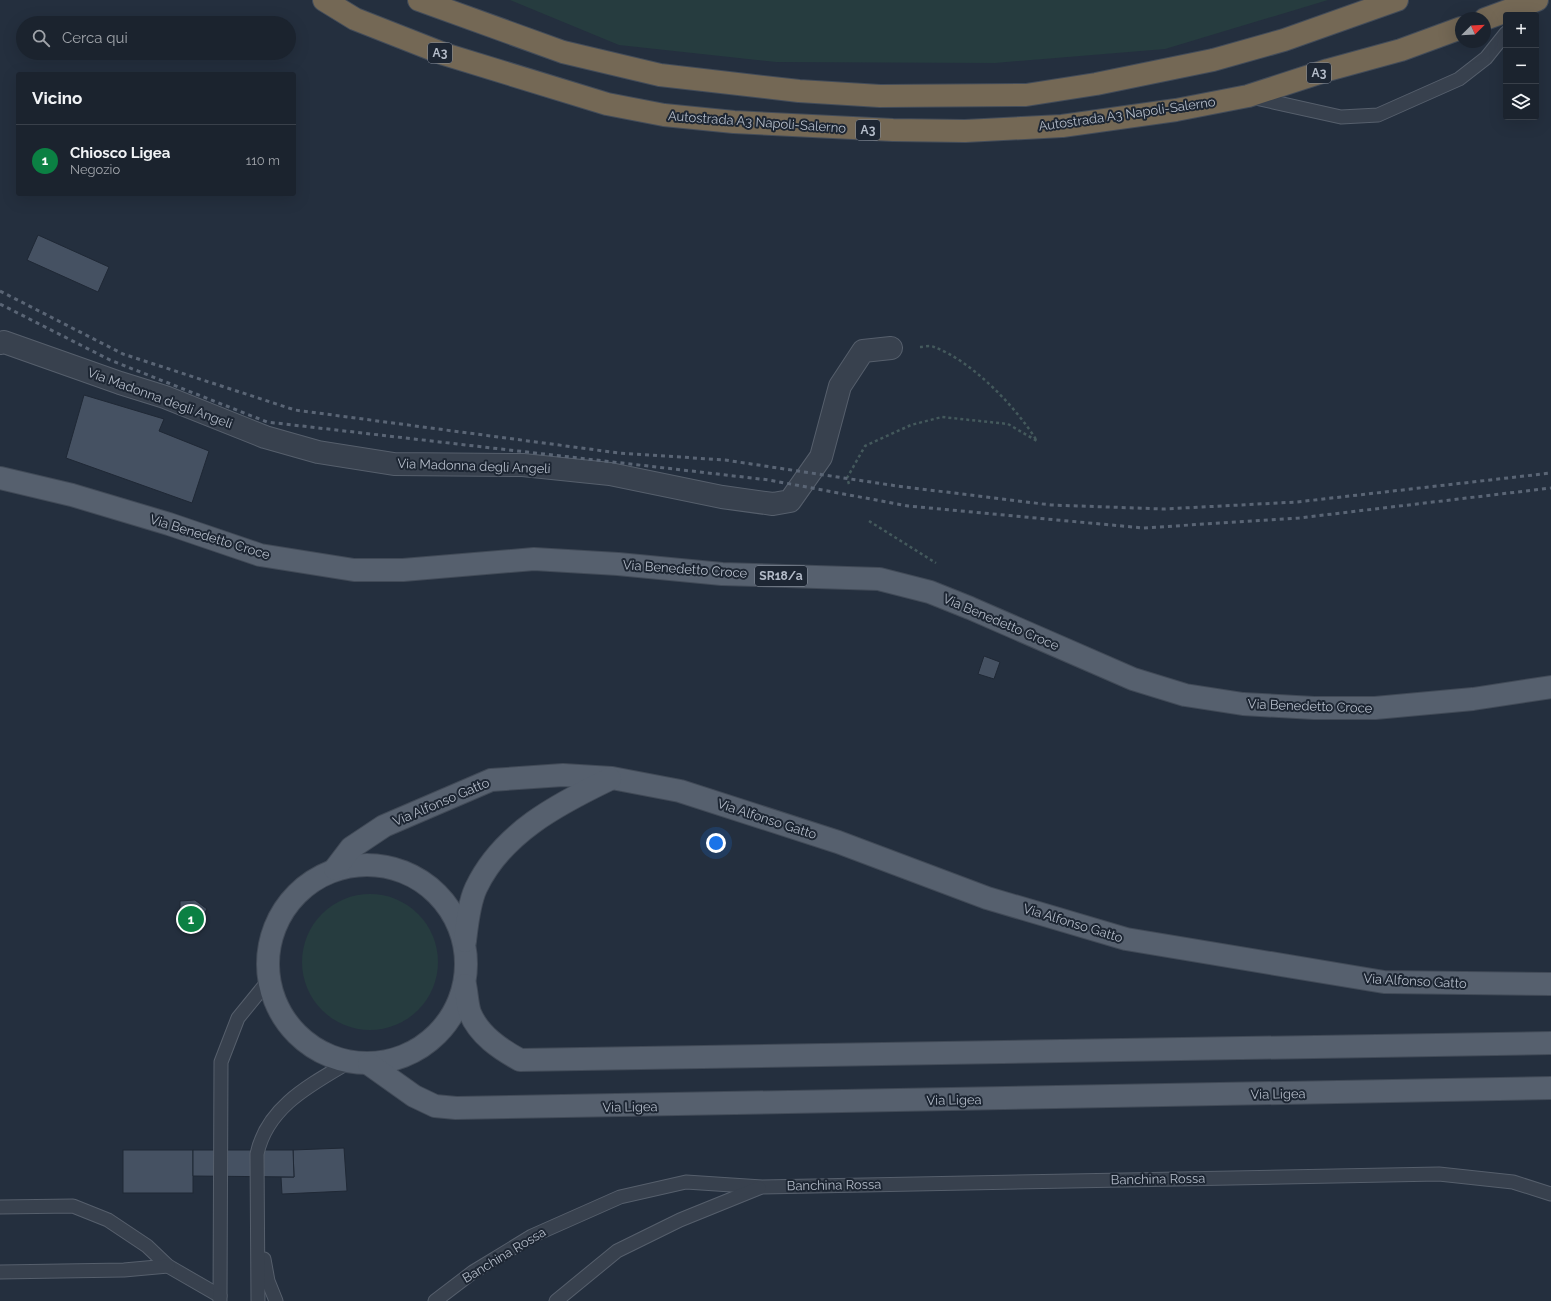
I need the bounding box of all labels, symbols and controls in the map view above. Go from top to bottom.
north arrow [1455,12,1491,48]
map controls [1503,12,1539,120]
button: + [1503,12,1539,48]
search box [16,16,296,60]
icon: search [30,27,52,49]
text: Cerca qui [62,29,128,47]
road number: A3 [428,43,452,63]
button: − [1503,48,1539,84]
road number: A3 [1307,63,1331,83]
button: layers [1503,84,1539,120]
text: Vicino [32,88,82,108]
street label: Autostrada A3 Napoli-Salerno [1038,94,1217,134]
street label: Autostrada A3 Napoli-Salerno [667,108,847,136]
road number: A3 [856,120,880,140]
text: Chiosco Ligea [70,144,170,162]
text: 1 [42,153,48,168]
text: 110 m [246,153,280,168]
text: Negozio [70,162,120,177]
street label: Via Madonna degli Angeli [85,365,235,431]
street label: Via Madonna degli Angeli [397,456,551,476]
street label: Via Benedetto Croce [148,512,272,562]
street label: Via Benedetto Croce [622,557,748,581]
road number: SR18/a [755,566,807,586]
street label: Via Benedetto Croce [941,591,1062,653]
street label: Via Benedetto Croce [1247,696,1373,716]
street label: Via Alfonso Gatto [390,775,492,829]
street label: Via Alfonso Gatto [716,796,819,842]
your location [706,833,726,853]
street label: Via Alfonso Gatto [1021,901,1125,945]
pin: 1 [178,904,204,934]
street label: Via Alfonso Gatto [1363,971,1467,991]
street label: Via Ligea [1250,1086,1306,1102]
street label: Via Ligea [926,1092,982,1108]
street label: Via Ligea [602,1099,658,1115]
street label: Banchina Rossa [1111,1171,1205,1187]
street label: Banchina Rossa [787,1177,881,1193]
street label: Banchina Rossa [460,1224,548,1286]

